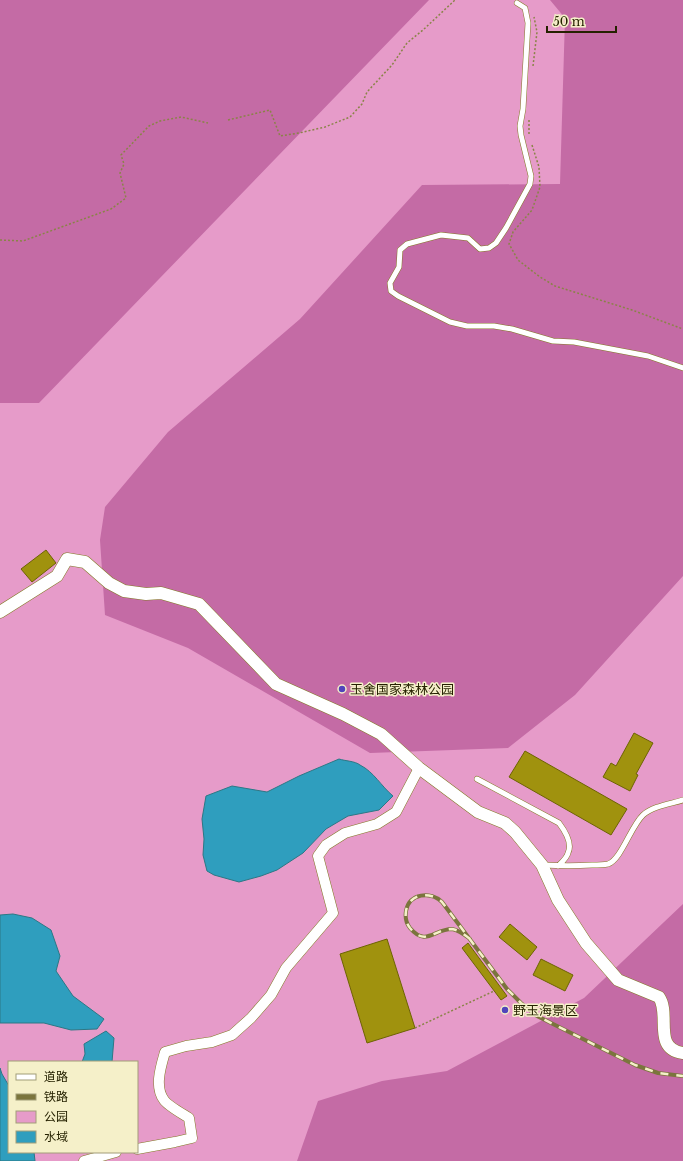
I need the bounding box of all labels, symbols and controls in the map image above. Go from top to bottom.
scale bar [547,8,616,34]
text: 50 m [553,14,585,29]
place label: 玉舍国家森林公园 [350,681,454,698]
marker: 玉舍国家森林公园 [337,684,347,694]
place label: 野玉海景区 [513,1002,578,1019]
marker: 野玉海景区 [500,1005,510,1015]
legend [8,1061,138,1153]
text: 道路 [44,1069,68,1084]
text: 铁路 [44,1089,68,1104]
text: 公园 [44,1109,68,1124]
text: 水域 [44,1129,68,1144]

